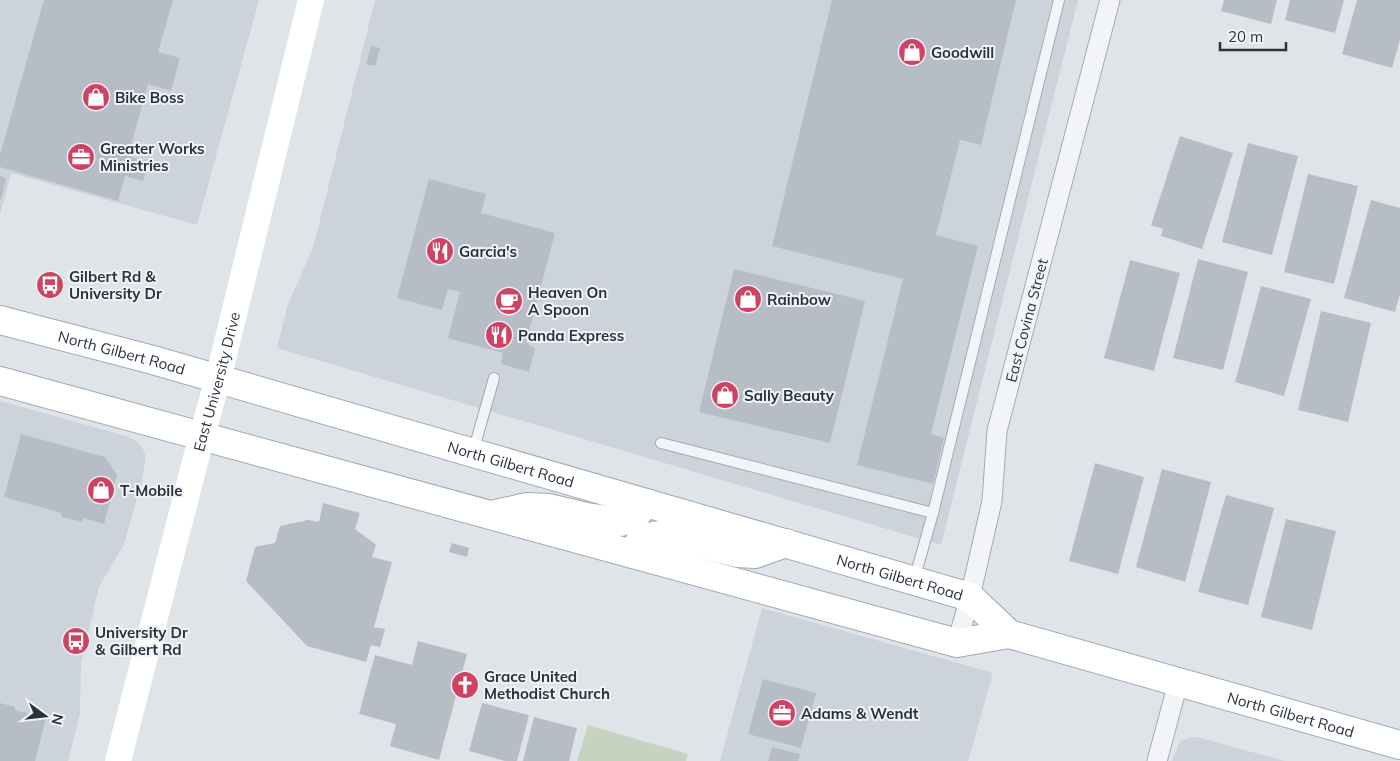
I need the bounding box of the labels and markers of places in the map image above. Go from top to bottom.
shop icon: Goodwill [897,37,927,67]
place label: Goodwill [931,43,994,62]
shop icon: Bike Boss [81,82,111,112]
place label: Bike Boss [115,88,184,107]
place label: Greater Works Ministries [100,139,205,175]
office icon: Greater Works Ministries [66,142,96,172]
restaurant icon: Garcia's [425,236,455,266]
place label: Garcia's [459,242,517,261]
place label: Gilbert Rd & University Dr [69,267,162,303]
bus stop icon: Gilbert Rd & University Dr [35,270,65,300]
place label: Heaven On A Spoon [528,283,607,319]
shop icon: Rainbow [733,284,763,314]
cafe icon: Heaven On A Spoon [494,286,524,316]
place label: Rainbow [767,290,832,309]
restaurant icon: Panda Express [484,320,514,350]
place label: Panda Express [518,326,624,345]
shop icon: Sally Beauty [710,380,740,410]
place label: Sally Beauty [744,386,835,405]
shop icon: T-Mobile [86,475,116,505]
place label: T-Mobile [120,481,182,500]
place label: University Dr & Gilbert Rd [95,623,188,659]
bus stop icon: University Dr & Gilbert Rd [61,626,91,656]
place label: Grace United Methodist Church [484,667,610,703]
church icon: Grace United Methodist Church [450,670,480,700]
office icon: Adams & Wendt [767,698,797,728]
place label: Adams & Wendt [801,704,919,723]

